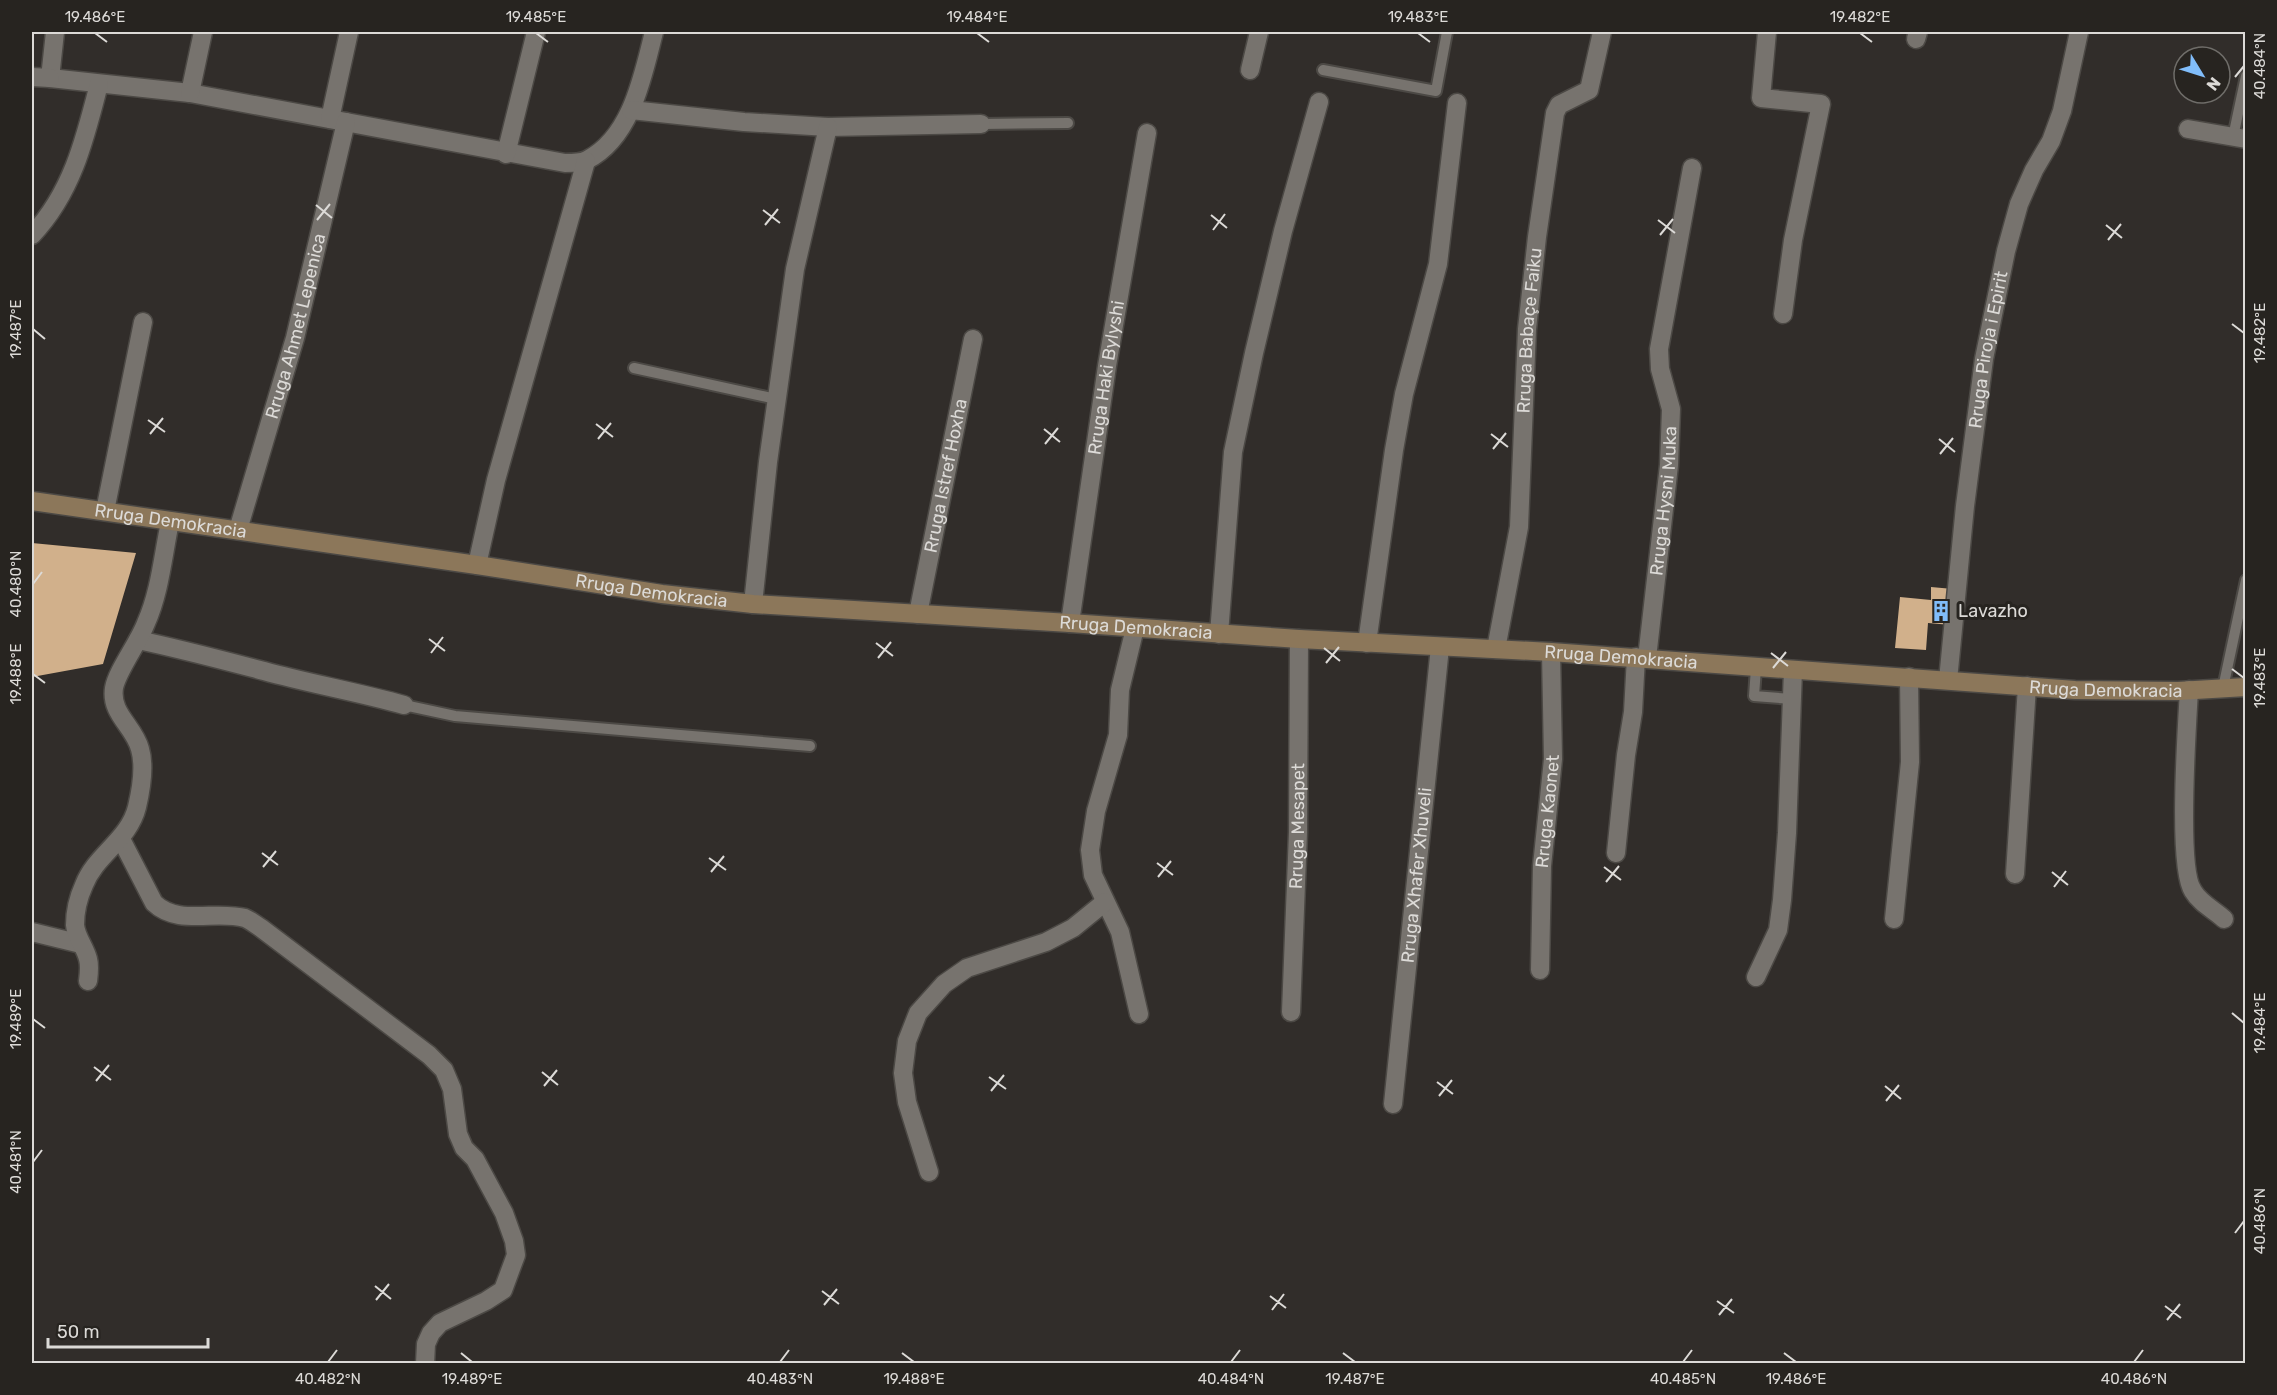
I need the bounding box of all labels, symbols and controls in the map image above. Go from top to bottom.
text: 19.486°E [65,8,125,26]
text: 19.485°E [506,8,566,26]
text: 19.484°E [947,8,1007,26]
text: 19.483°E [1388,8,1448,26]
text: 19.482°E [1830,8,1890,26]
text: 40.484°N [2251,33,2269,99]
north arrow [2172,45,2232,105]
text: N [2202,74,2224,94]
street label: Rruga Ahmet Lepenica [261,231,330,421]
street label: Rruga Babaçe Faiku [1513,247,1547,414]
street label: Rruga Piroja i Epirit [1964,269,2013,430]
text: 19.487°E [7,299,25,359]
street label: Rruga Haki Bylyshi [1083,299,1129,456]
text: 19.482°E [2251,303,2269,363]
street label: Rruga Istref Hoxha [919,397,972,555]
street label: Rruga Hysni Muka [1645,426,1681,577]
street label: Rruga Demokracia [93,499,248,543]
text: 40.480°N [7,551,25,617]
street label: Rruga Demokracia [574,570,729,612]
building icon: Lavazho [1929,599,1953,623]
place label: Lavazho [1958,600,2028,622]
street label: Rruga Demokracia [1059,611,1213,644]
street label: Rruga Demokracia [1544,641,1698,674]
text: 19.488°E [7,643,25,705]
text: 19.483°E [2251,648,2269,708]
street label: Rruga Demokracia [2028,676,2183,702]
street label: Rruga Kaonet [1531,755,1564,869]
street label: Rruga Mesapet [1285,763,1309,889]
street label: Rruga Xhafer Xhuveli [1397,786,1436,964]
text: 19.489°E [7,989,25,1049]
text: 19.484°E [2251,993,2269,1053]
text: 40.481°N [7,1130,25,1194]
text: 40.486°N [2251,1188,2269,1254]
scale bar [48,1311,208,1349]
text: 50 m [57,1321,100,1343]
text: 40.482°N [295,1370,361,1388]
text: 19.489°E [442,1370,502,1388]
text: 40.483°N [747,1370,813,1388]
text: 19.488°E [883,1370,945,1388]
text: 40.484°N [1198,1370,1264,1388]
text: 19.487°E [1325,1370,1385,1388]
text: 40.485°N [1650,1370,1716,1388]
text: 19.486°E [1766,1370,1826,1388]
text: 40.486°N [2101,1370,2167,1388]

